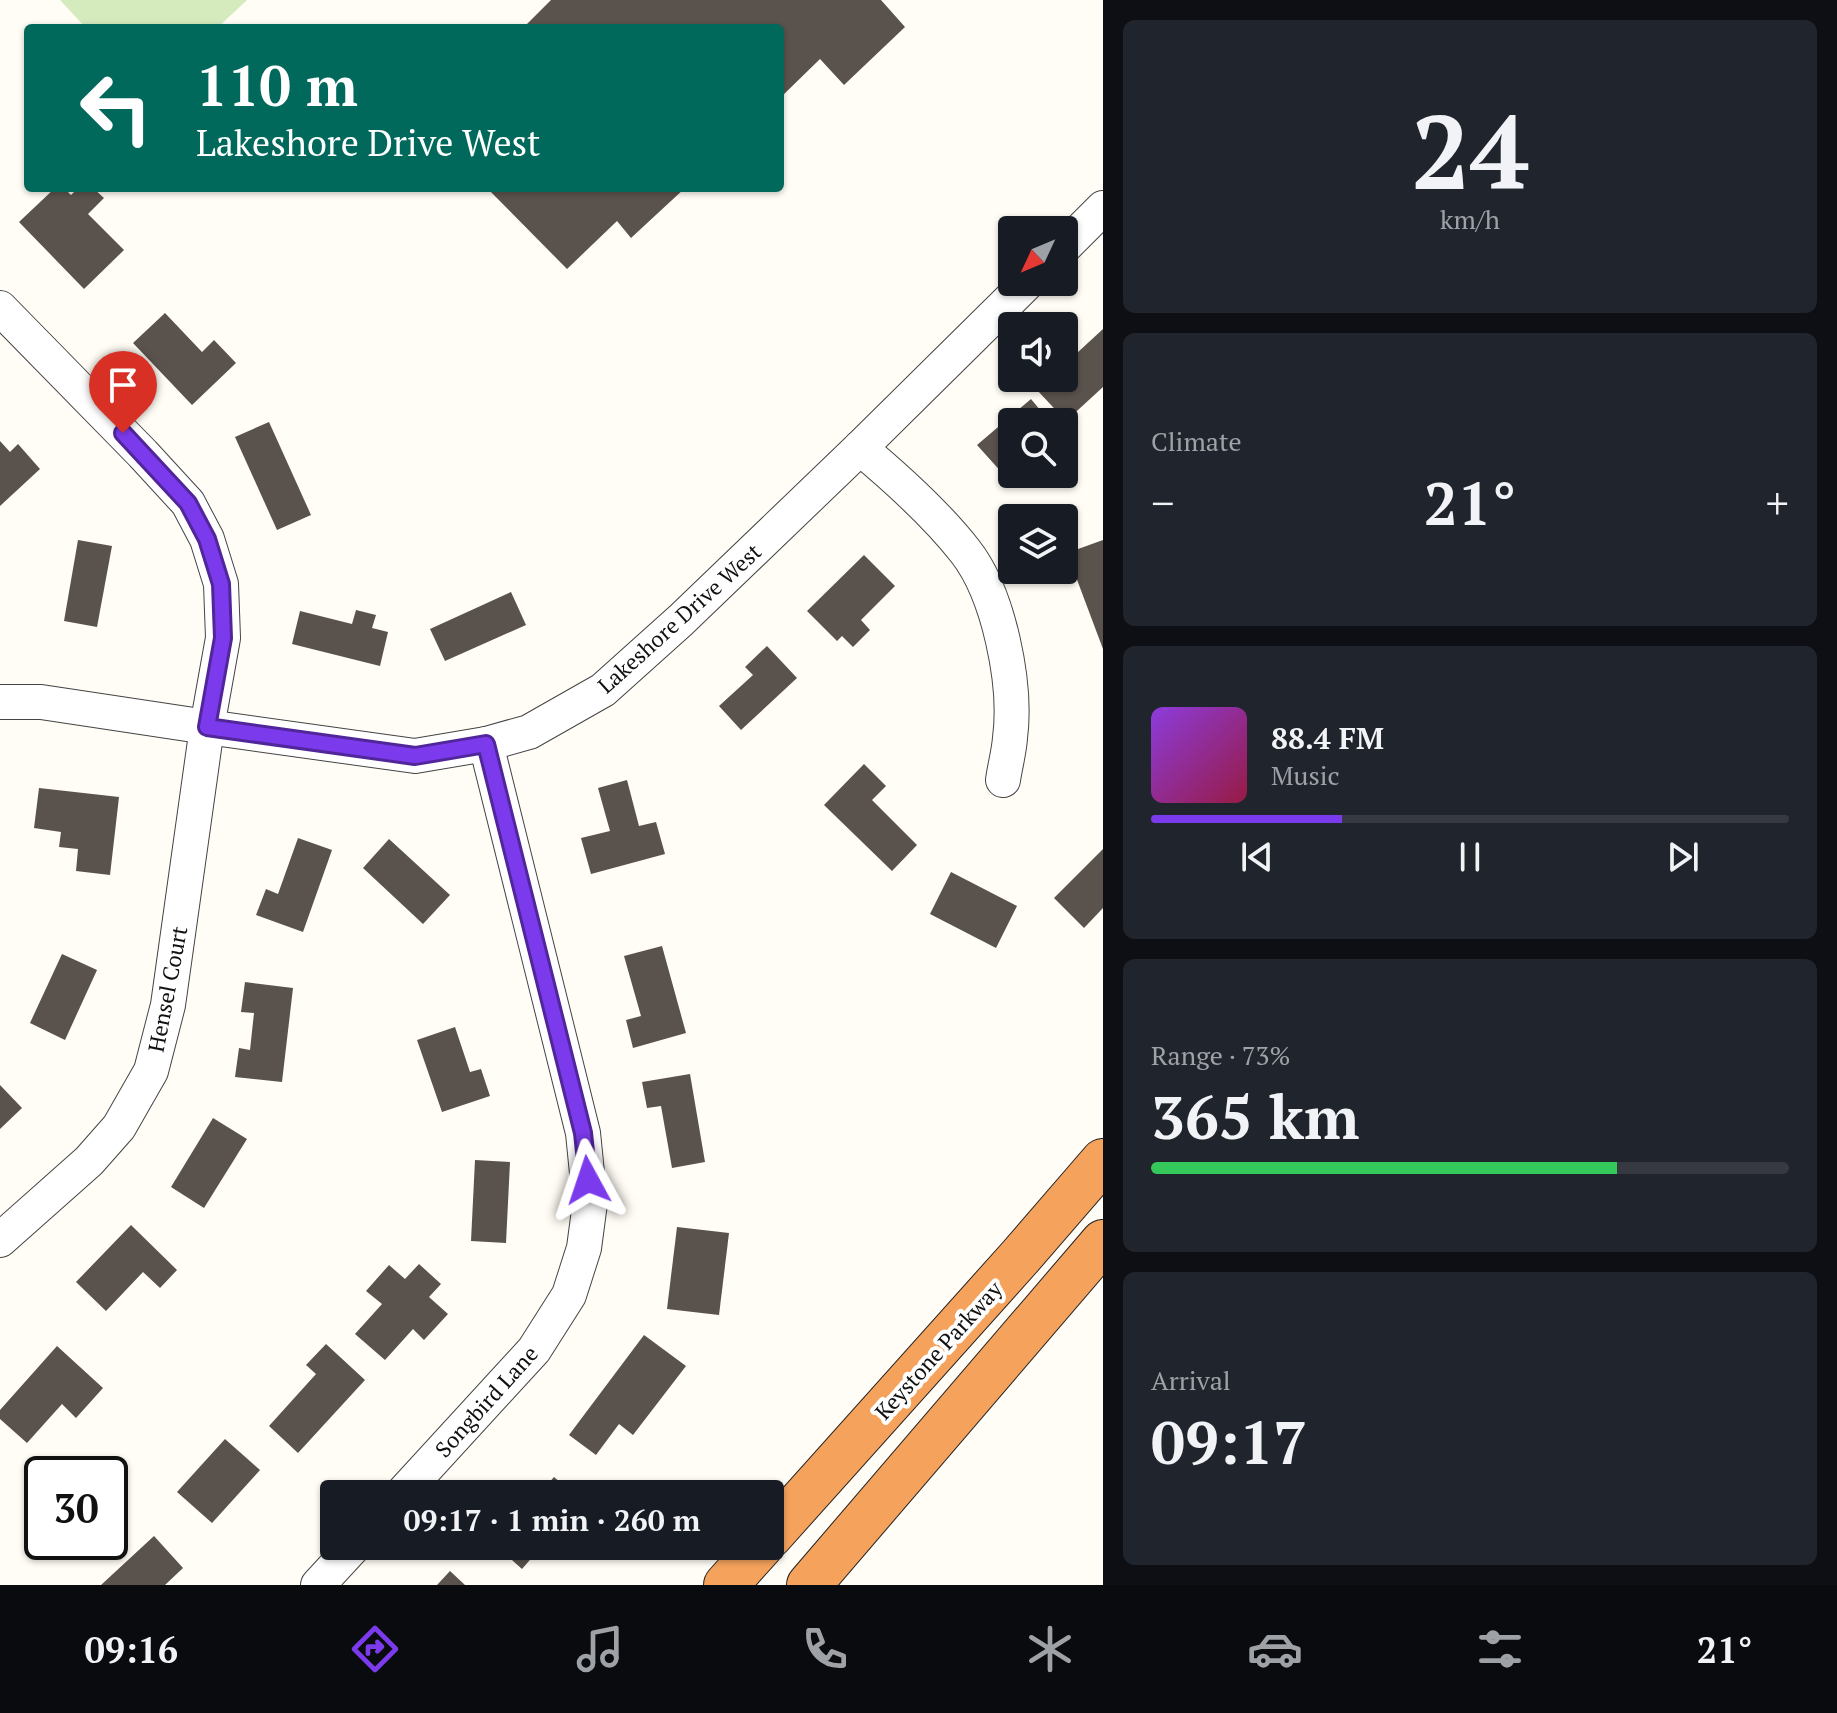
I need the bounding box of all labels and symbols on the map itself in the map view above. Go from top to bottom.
north arrow [998,216,1078,296]
pin [89,351,157,433]
street label: Lakeshore Drive West [591,537,767,699]
street label: Hensel Court [141,924,193,1054]
position arrow [546,1138,630,1222]
street label: Keystone Parkway [868,1274,1008,1425]
street label: Songbird Lane [428,1339,544,1463]
speed limit sign: 30 [24,1456,128,1560]

